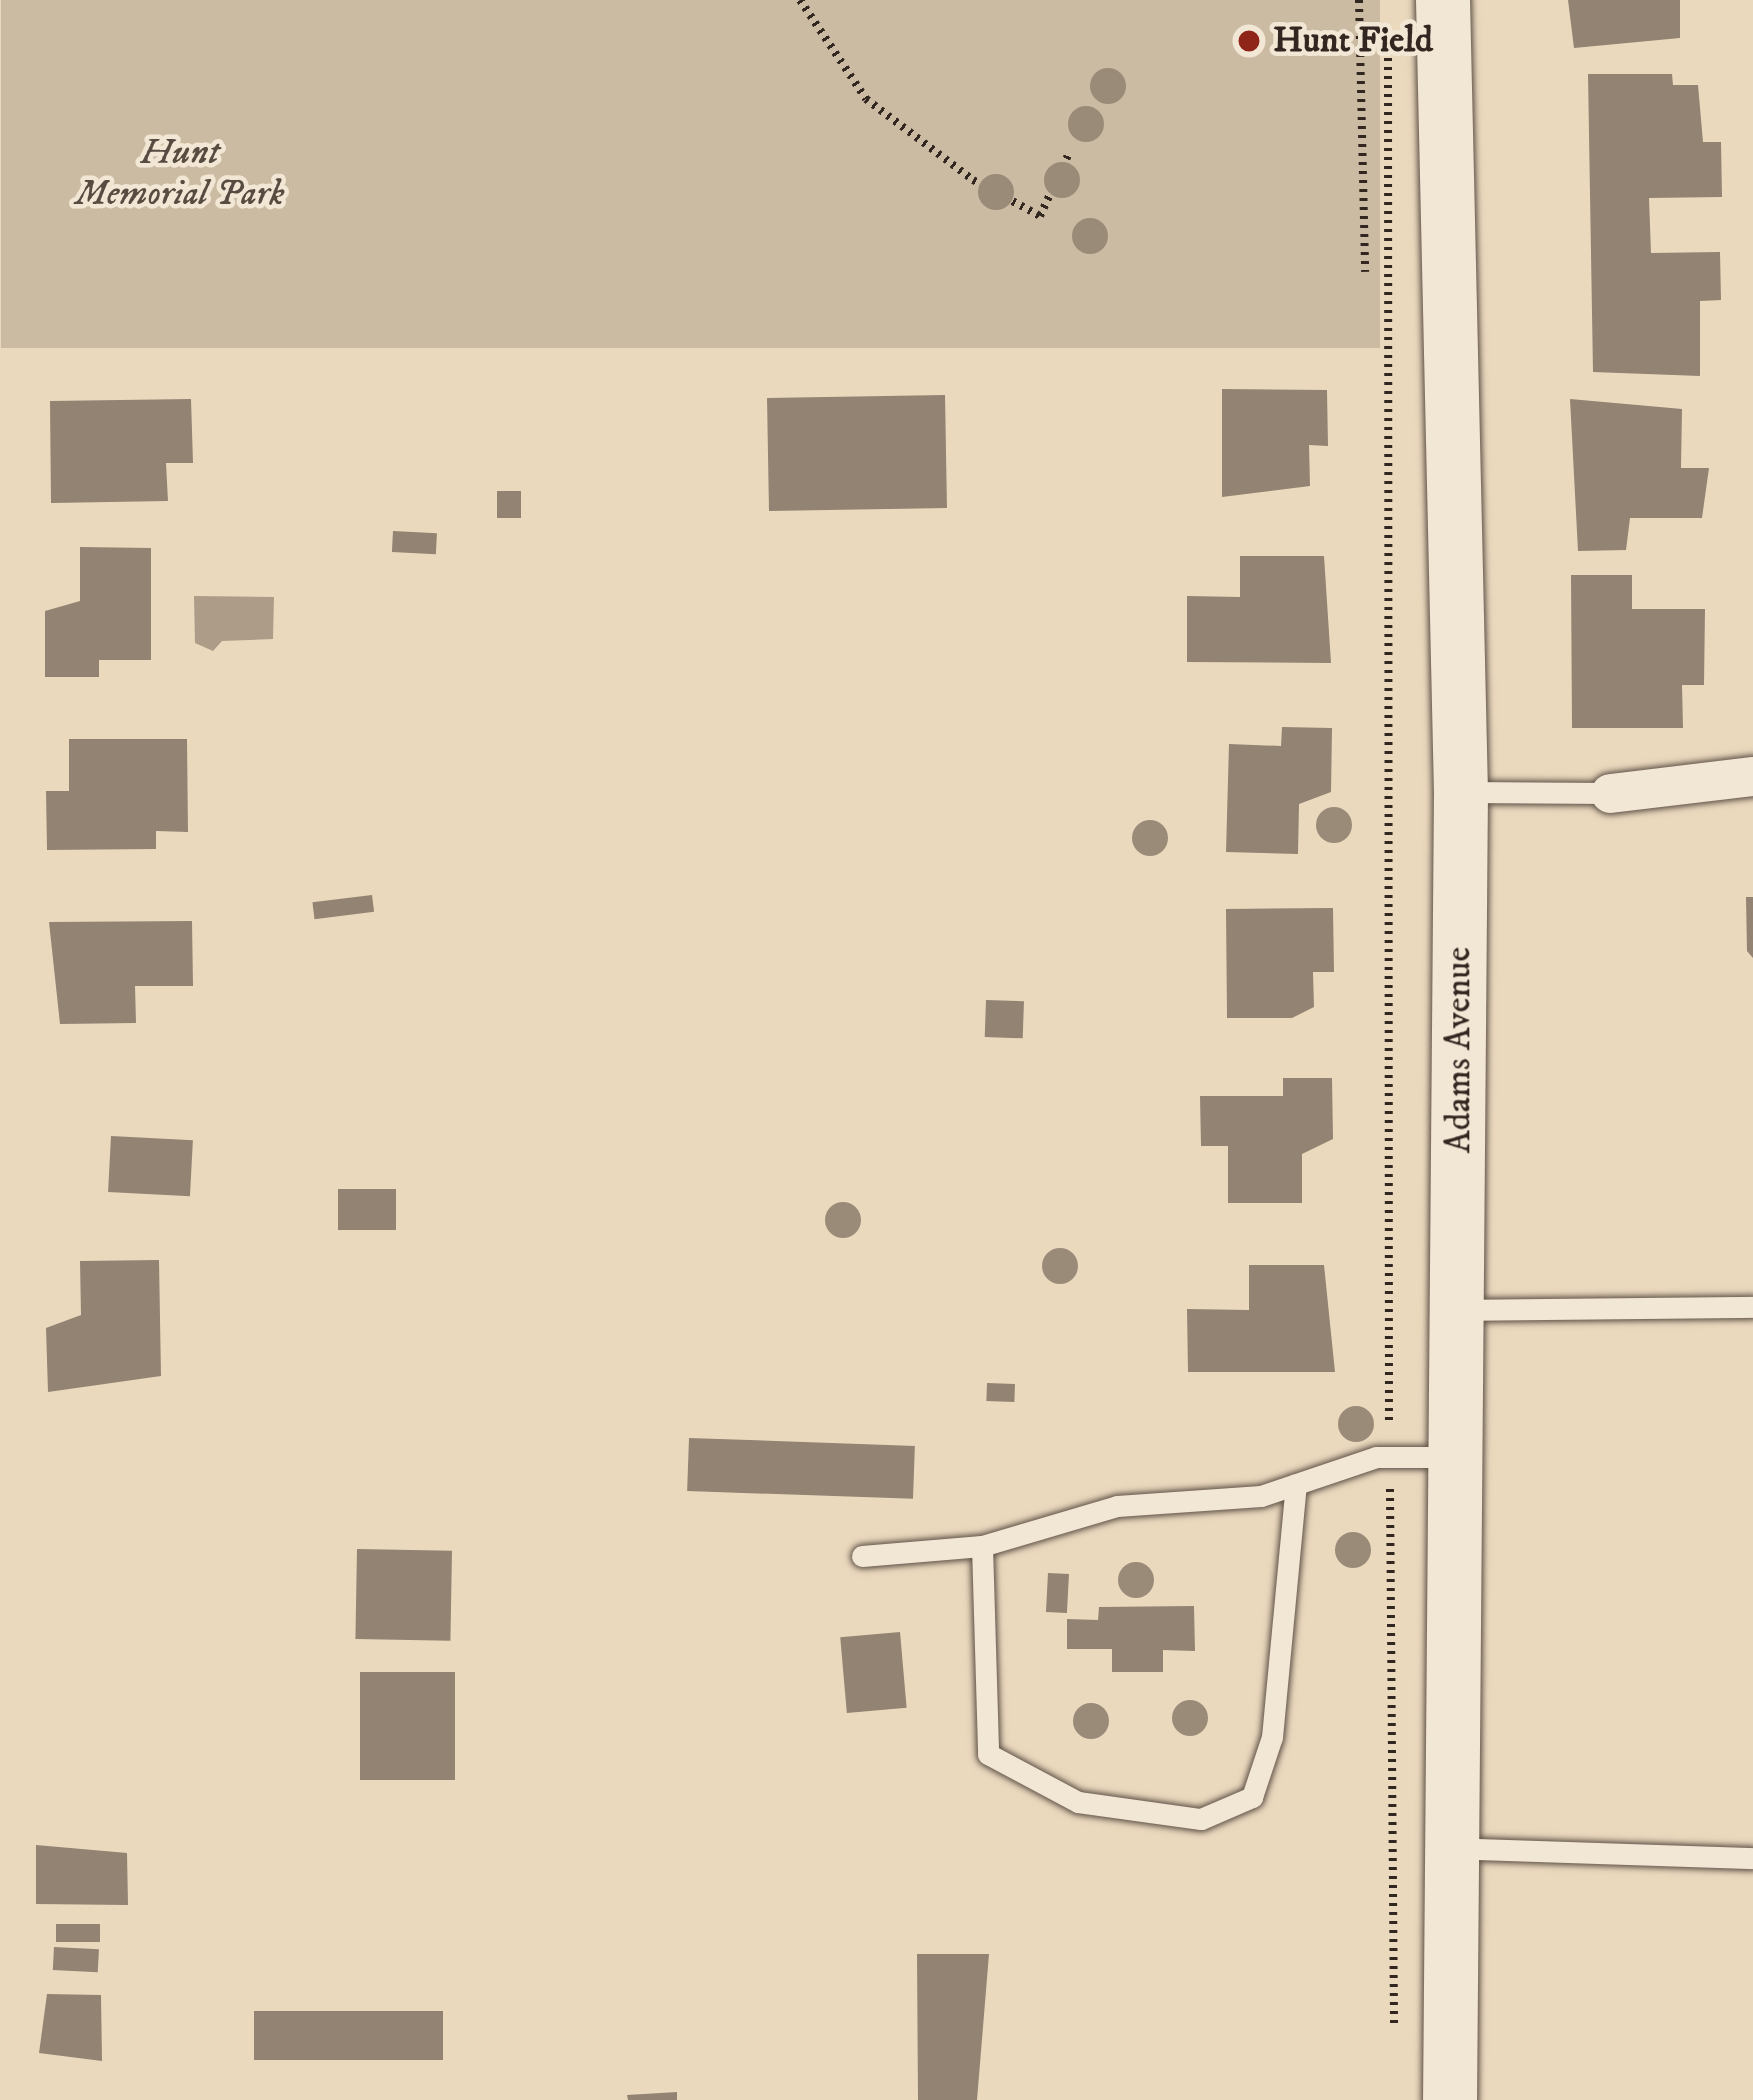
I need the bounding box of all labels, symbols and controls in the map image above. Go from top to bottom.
place label: Hunt Field [1273,19,1433,63]
marker: Hunt Field [1236,28,1262,54]
park label: Hunt Memorial Park [76,130,284,215]
street label: Adams Avenue [1437,947,1481,1153]

